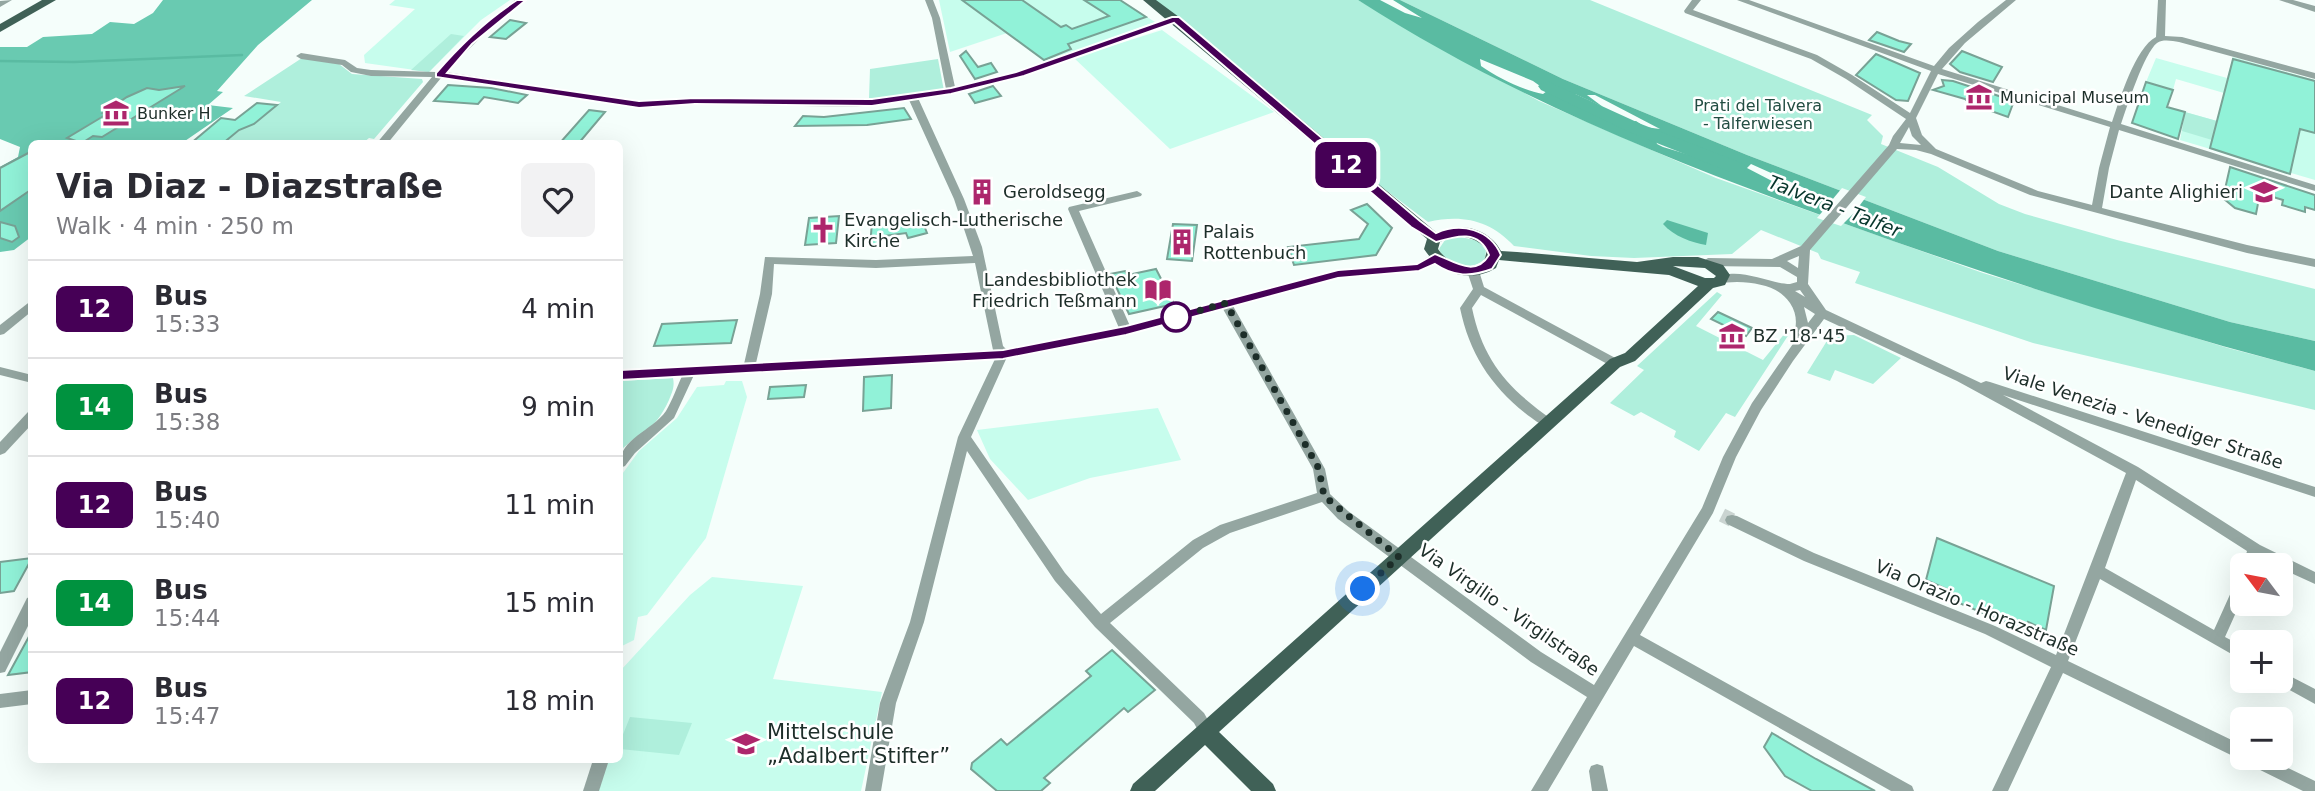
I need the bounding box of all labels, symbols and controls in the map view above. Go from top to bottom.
museum icon: Municipal Museum [1964,82,1994,112]
place label: Municipal Museum [2000,88,2149,107]
park label: Prati del Talvera - Talferwiesen [1694,96,1822,133]
museum icon: Bunker H [101,98,131,128]
place label: Bunker H [137,104,211,123]
line badge: 12 [1314,142,1378,188]
text: 12 [1329,151,1363,179]
button: heart [521,163,595,237]
text: Via Diaz - Diazstraße [56,167,443,206]
water label: Talvera - Talfer [1765,171,1906,242]
building icon: Geroldsegg [967,177,997,207]
school or university icon: Dante Alighieri [2249,177,2279,207]
place label: Geroldsegg [1003,181,1106,202]
place label: Dante Alighieri [2109,181,2243,202]
place label: Evangelisch-Lutherische Kirche [844,209,1063,251]
text: Walk · 4 min · 250 m [56,213,294,239]
church icon: Evangelisch-Lutherische Kirche [808,215,838,245]
place label: Palais Rottenbuch [1203,221,1306,263]
building icon: Palais Rottenbuch [1167,227,1197,257]
place label: Landesbibliothek Friedrich Teßmann [972,269,1138,311]
library icon: Landesbibliothek Friedrich Teßmann [1143,275,1173,305]
text: Bus [154,281,208,311]
text: 4 min [521,294,595,324]
text: 12 [78,295,111,323]
unlabelled marker [1161,302,1191,332]
text: 15:33 [154,311,220,337]
museum icon: BZ '18-'45 [1717,321,1747,351]
place label: BZ '18-'45 [1753,325,1846,346]
street label: Viale Venezia - Venediger Straße [2000,362,2286,473]
text: Bus [154,379,208,409]
text: 9 min [521,392,595,422]
text: 14 [78,393,111,421]
text: 15:38 [154,409,220,435]
text: Bus [154,477,208,507]
text: 11 min [505,490,595,520]
text: 12 [78,491,111,519]
text: 15:40 [154,507,220,533]
street label: Via Virgilio - Virgilstraße [1415,539,1604,680]
north arrow [2230,553,2292,616]
map controls [2230,553,2293,770]
street label: Via Orazio - Horazstraße [1872,555,2082,660]
your location [1345,571,1380,606]
text: Bus [154,575,208,605]
text: 15 min [505,588,595,618]
text: 14 [78,589,111,617]
text: 15:44 [154,605,220,631]
button: + [2230,630,2293,693]
text: Bus [154,673,208,703]
text: 18 min [505,686,595,716]
text: 12 [78,687,111,715]
text: 15:47 [154,703,220,729]
button: − [2230,707,2293,770]
place label: Mittelschule „Adalbert Stifter” [767,720,950,768]
school or university icon: Mittelschule „Adalbert Stifter” [731,729,761,759]

